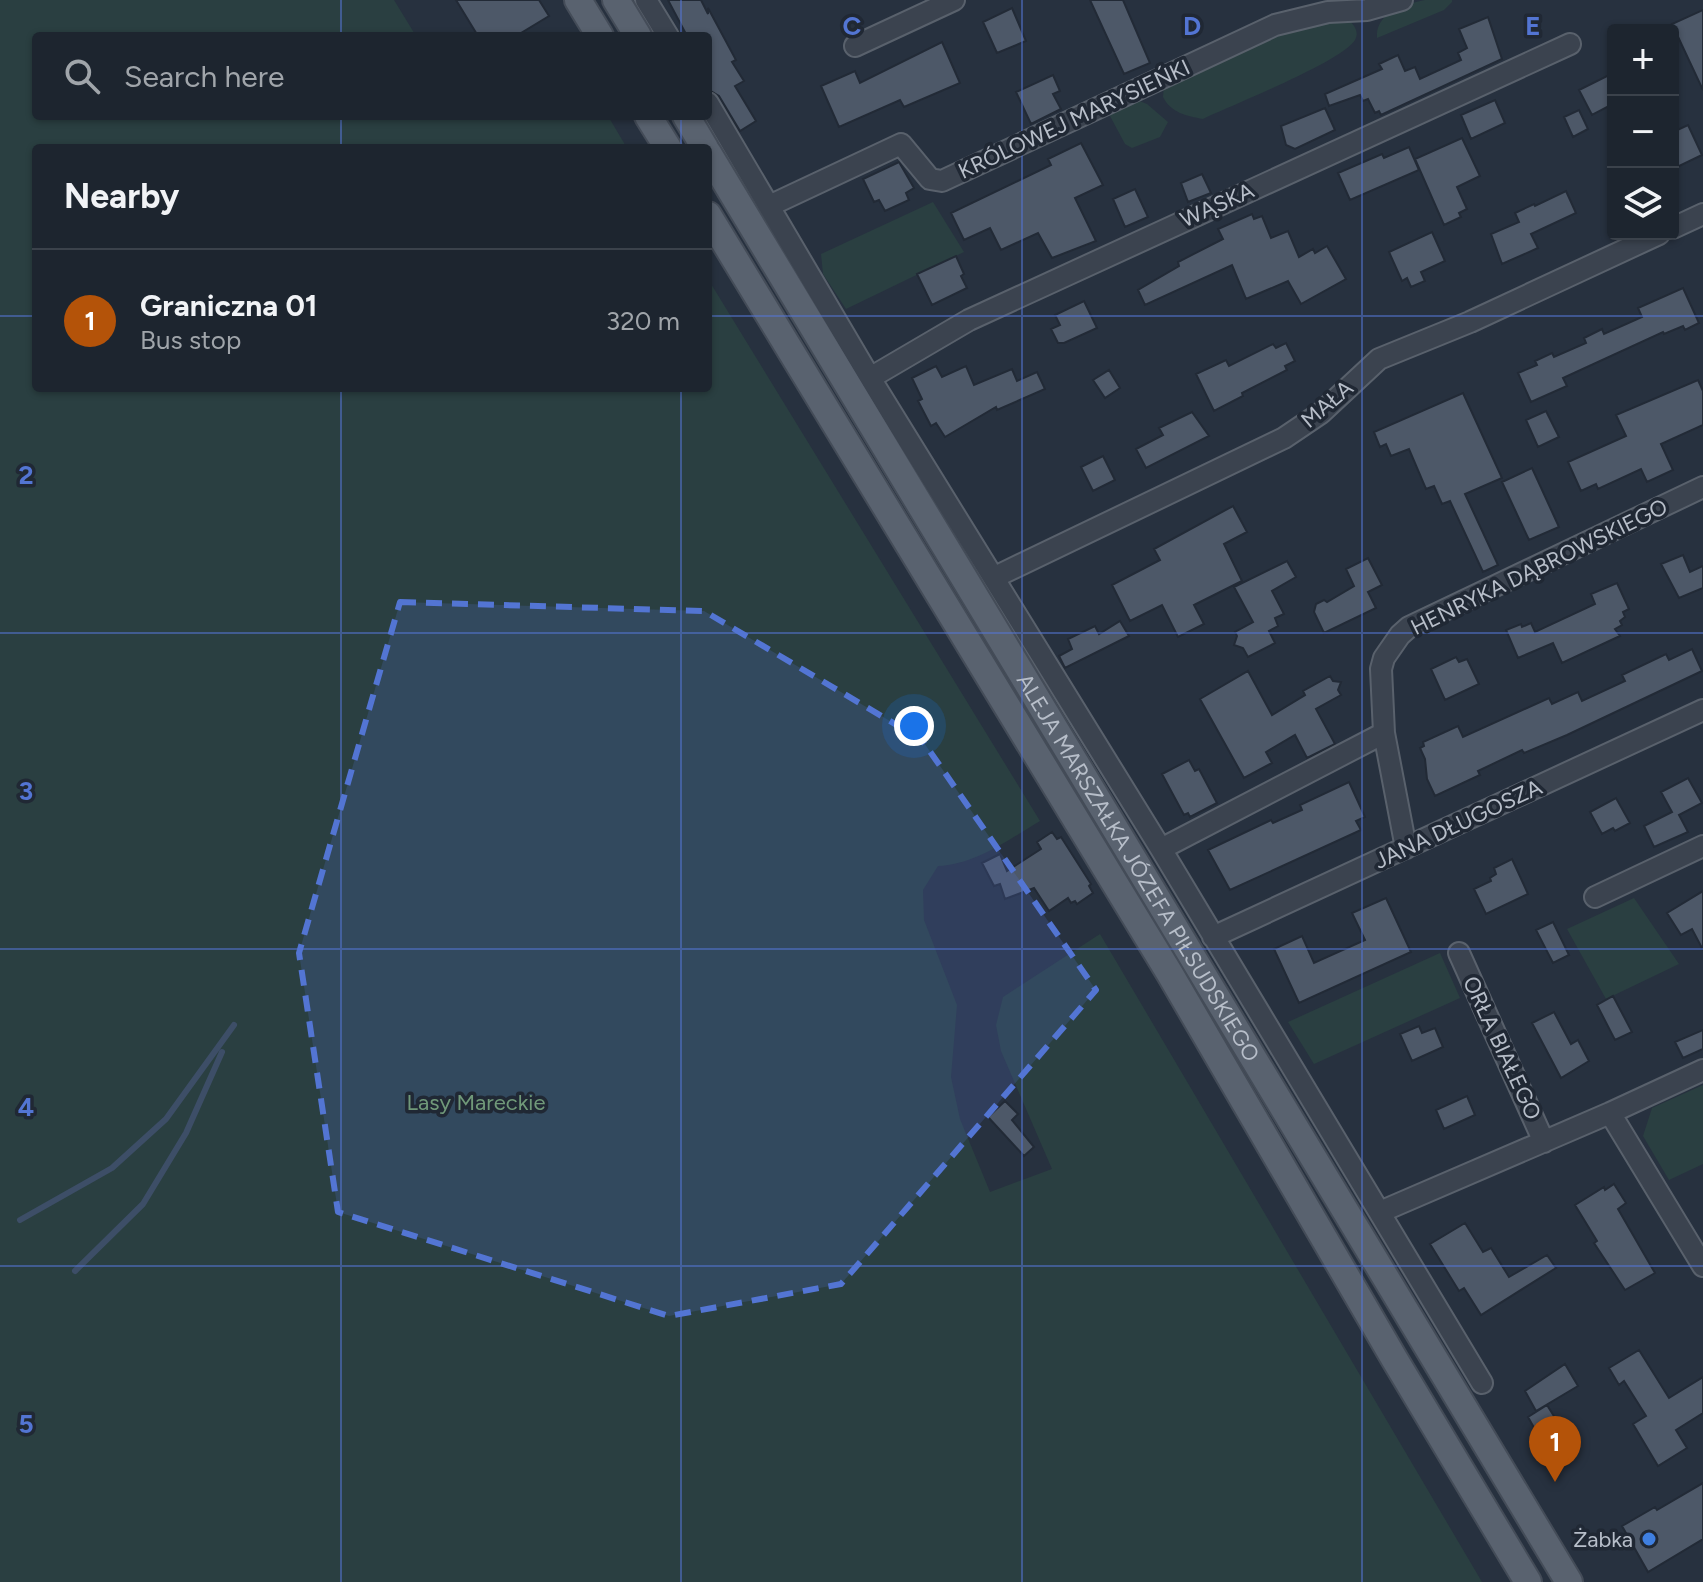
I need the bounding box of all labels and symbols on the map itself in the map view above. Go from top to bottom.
text: C [843,10,862,42]
text: D [1183,10,1201,42]
text: E [1525,10,1541,42]
street label: KRÓLOWEJ MARYSIEŃKI [954,53,1194,185]
street label: WĄSKA [1176,177,1258,233]
street label: MAŁA [1295,374,1359,434]
text: 2 [18,459,34,491]
street label: HENRYKA DĄBROWSKIEGO [1406,493,1672,641]
street label: ALEJA MARSZAŁKA JÓZEFA PIŁSUDSKIEGO [1011,668,1266,1066]
your location [894,706,934,746]
street label: JANA DŁUGOSZA [1370,773,1546,875]
text: 3 [19,775,33,807]
street label: ORŁA BIAŁEGO [1457,972,1547,1124]
park label: Lasy Mareckie [407,1089,545,1116]
text: 4 [18,1091,34,1123]
text: 5 [18,1408,34,1440]
pin: 1 [1529,1416,1581,1482]
place label: Żabka [1573,1526,1633,1553]
marker: Żabka [1640,1530,1658,1548]

